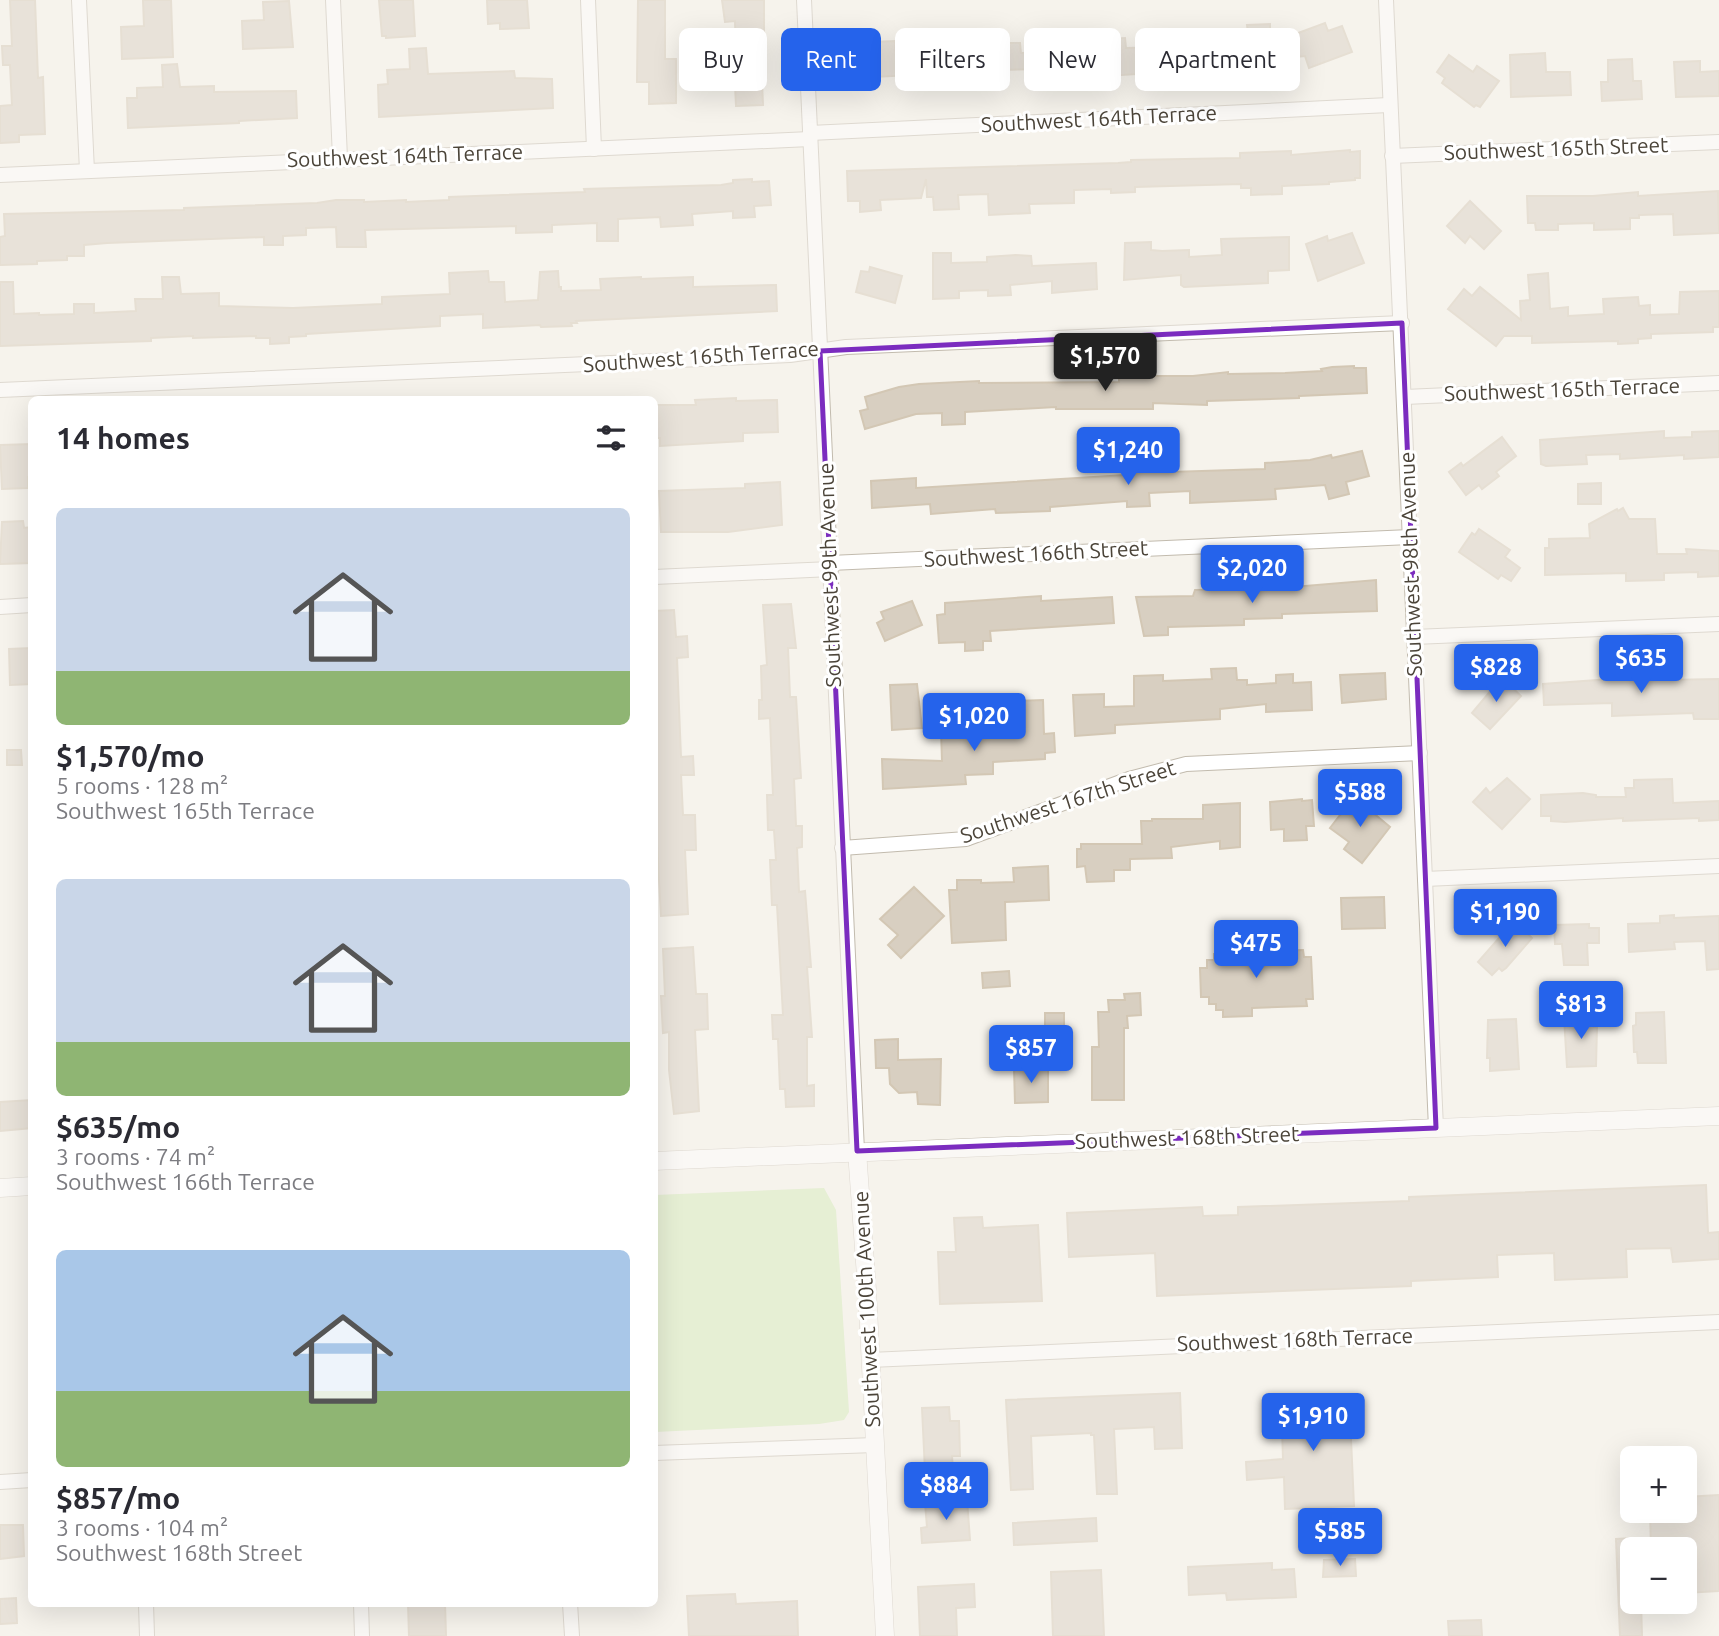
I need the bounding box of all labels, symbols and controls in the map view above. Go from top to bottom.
chip: Buy [679,28,767,91]
chip: Rent [781,28,881,91]
chip: Filters [895,28,1010,91]
chip: New [1024,28,1121,91]
chip: Apartment [1135,28,1300,91]
street label: Southwest 164th Terrace [980,100,1218,136]
street label: Southwest 165th Street [1443,132,1669,164]
street label: Southwest 164th Terrace [286,139,523,171]
pin: $1,570 [1048,334,1162,393]
street label: Southwest 165th Terrace [582,336,820,376]
text: $1,570 [1070,343,1140,368]
street label: Southwest 165th Terrace [1443,373,1680,405]
icon: filters [592,419,630,457]
text: 14 homes [56,421,190,455]
pin: $1,240 [1071,428,1185,487]
text: $1,240 [1093,437,1163,462]
street label: Southwest 98th Avenue [1394,451,1426,677]
street label: Southwest 99th Avenue [813,462,845,688]
street label: Southwest 166th Street [923,535,1149,571]
pin: $2,020 [1195,546,1309,605]
icon: home [280,554,406,680]
text: $2,020 [1217,555,1287,580]
pin: $635 [1600,636,1682,695]
pin: $828 [1455,644,1537,704]
text: $635 [1615,645,1667,670]
text: $828 [1470,654,1522,679]
pin: $1,020 [917,694,1031,753]
text: $1,020 [939,703,1009,728]
text: $1,570/mo [56,739,205,773]
street label: Southwest 167th Street [957,755,1178,847]
pin: $588 [1319,770,1401,829]
text: 5 rooms · 128 m² [56,773,228,798]
text: $588 [1334,779,1386,804]
text: Southwest 165th Terrace [56,798,315,823]
pin: $1,190 [1448,890,1562,949]
text: $1,190 [1470,899,1540,924]
pin: $475 [1215,920,1297,980]
icon: home [280,925,406,1051]
text: $475 [1230,930,1282,955]
pin: $813 [1540,982,1622,1041]
text: $813 [1555,991,1607,1016]
pin: $857 [990,1026,1072,1085]
text: $857 [1005,1035,1057,1060]
text: $635/mo [56,1110,180,1144]
street label: Southwest 168th Street [1074,1121,1300,1153]
text: 3 rooms · 74 m² [56,1144,215,1169]
text: Southwest 166th Terrace [56,1169,315,1194]
street label: Southwest 100th Avenue [848,1190,884,1428]
icon: home [280,1296,406,1422]
street label: Southwest 168th Terrace [1176,1323,1413,1355]
pin: $1,910 [1256,1394,1370,1453]
text: $1,910 [1278,1403,1348,1428]
map controls [1620,1446,1697,1614]
button: + [1620,1446,1697,1523]
pin: $884 [905,1462,987,1522]
text: $884 [920,1472,972,1497]
text: $857/mo [56,1481,180,1515]
pin: $585 [1299,1508,1381,1568]
text: 3 rooms · 104 m² [56,1515,228,1540]
text: $585 [1314,1518,1366,1543]
button: − [1620,1537,1697,1614]
text: Southwest 168th Street [56,1540,302,1565]

